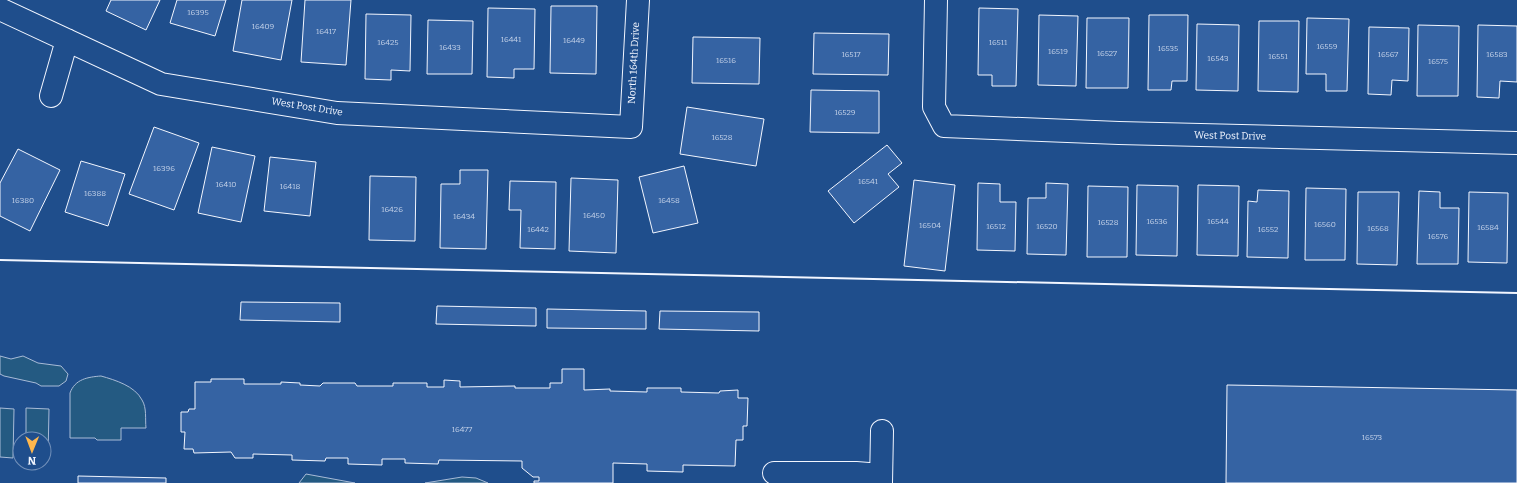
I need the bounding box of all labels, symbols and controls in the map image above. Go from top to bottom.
house number: 16395 [187,8,209,17]
house number: 16409 [252,22,275,31]
street label: North 164th Drive [626,22,642,104]
house number: 16417 [316,27,336,36]
house number: 16441 [501,35,522,44]
house number: 16449 [563,36,585,45]
house number: 16425 [377,38,399,47]
house number: 16511 [989,38,1008,47]
house number: 16559 [1317,42,1338,51]
house number: 16433 [439,43,461,52]
house number: 16535 [1158,44,1178,53]
house number: 16519 [1048,47,1068,56]
house number: 16527 [1097,49,1117,58]
house number: 16517 [841,50,861,59]
house number: 16567 [1378,50,1398,59]
house number: 16583 [1486,50,1508,59]
house number: 16551 [1268,52,1288,61]
house number: 16543 [1207,54,1229,63]
house number: 16516 [716,56,736,65]
house number: 16575 [1428,57,1448,66]
street label: West Post Drive [271,95,343,119]
house number: 16529 [835,108,856,117]
street label: West Post Drive [1194,129,1266,143]
house number: 16528 [711,133,733,142]
house number: 16396 [153,164,175,173]
house number: 16541 [858,177,879,186]
house number: 16410 [215,180,237,189]
house number: 16418 [280,182,301,191]
house number: 16388 [84,189,106,198]
house number: 16380 [12,196,34,205]
house number: 16458 [658,196,680,205]
house number: 16426 [381,205,403,214]
house number: 16450 [583,211,605,220]
house number: 16434 [453,212,475,221]
house number: 16536 [1146,217,1168,226]
house number: 16544 [1207,217,1229,226]
house number: 16528 [1097,218,1119,227]
house number: 16560 [1314,220,1336,229]
house number: 16504 [919,221,941,230]
house number: 16512 [986,222,1006,231]
house number: 16520 [1036,222,1058,231]
house number: 16584 [1477,223,1499,232]
house number: 16568 [1367,224,1389,233]
house number: 16442 [527,225,549,234]
house number: 16552 [1258,225,1278,234]
house number: 16576 [1428,232,1449,241]
house number: 16477 [452,425,472,434]
north arrow [12,431,52,471]
house number: 16573 [1362,433,1383,442]
text: N [27,454,36,467]

